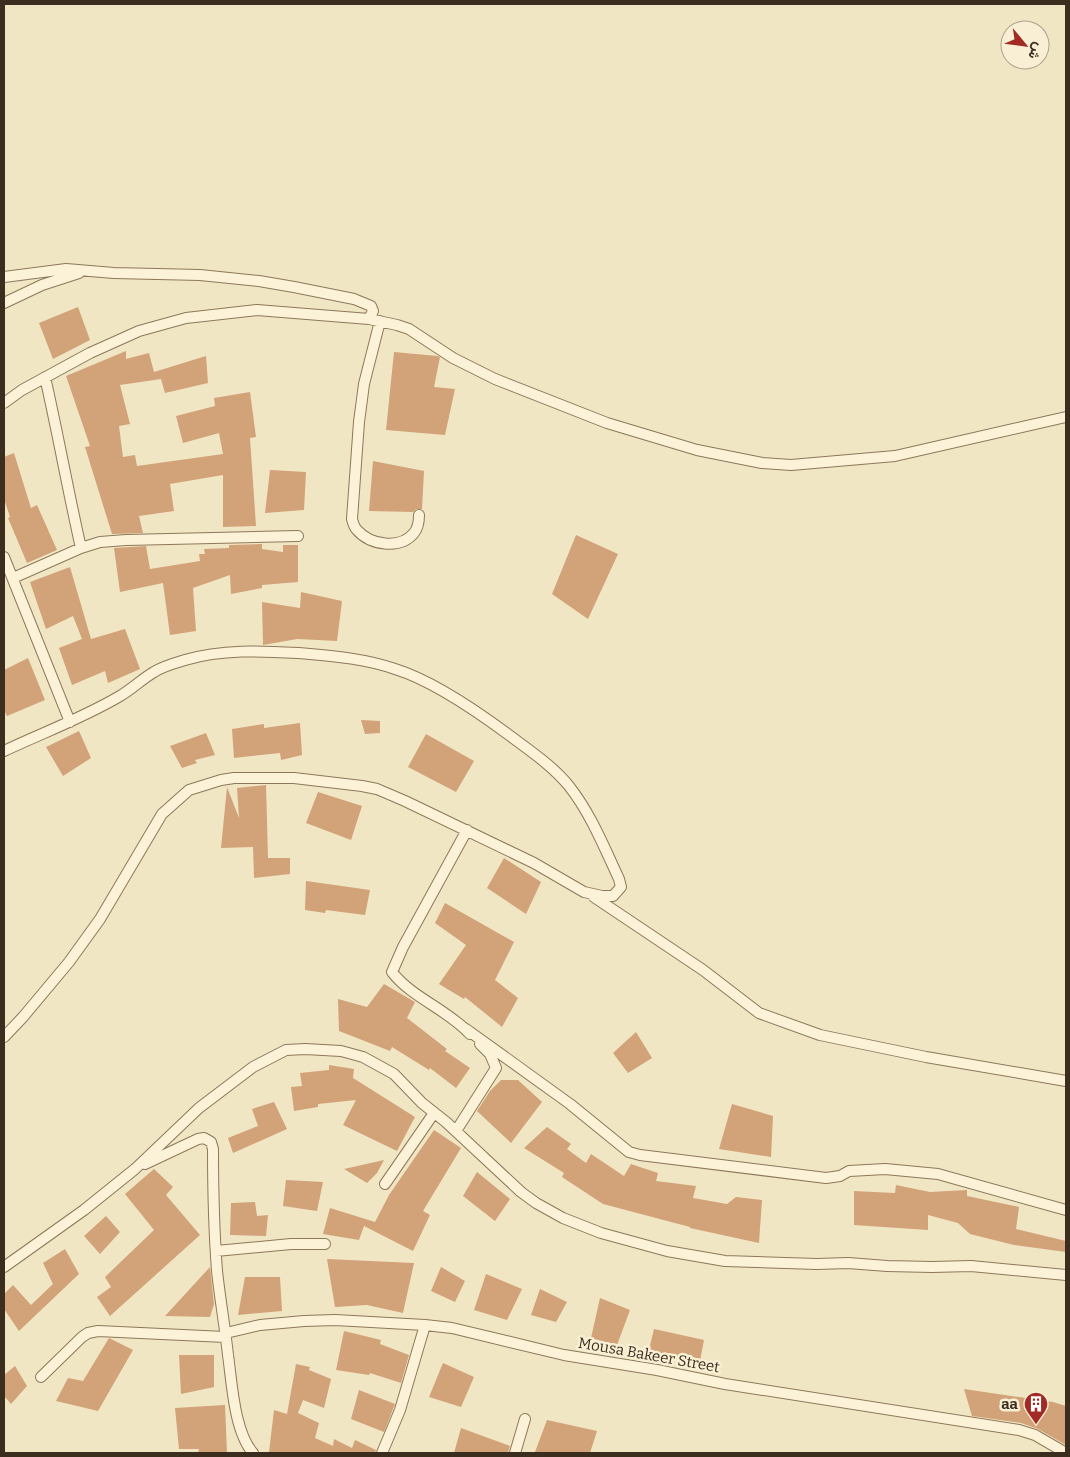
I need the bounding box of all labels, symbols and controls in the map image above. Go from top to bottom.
north arrow [1000,20,1050,70]
text: ش [1024,40,1047,63]
street label: Mousa Bakeer Street [577,1334,722,1376]
building icon: aa [1023,1391,1049,1425]
place label: aa [1001,1395,1019,1413]

